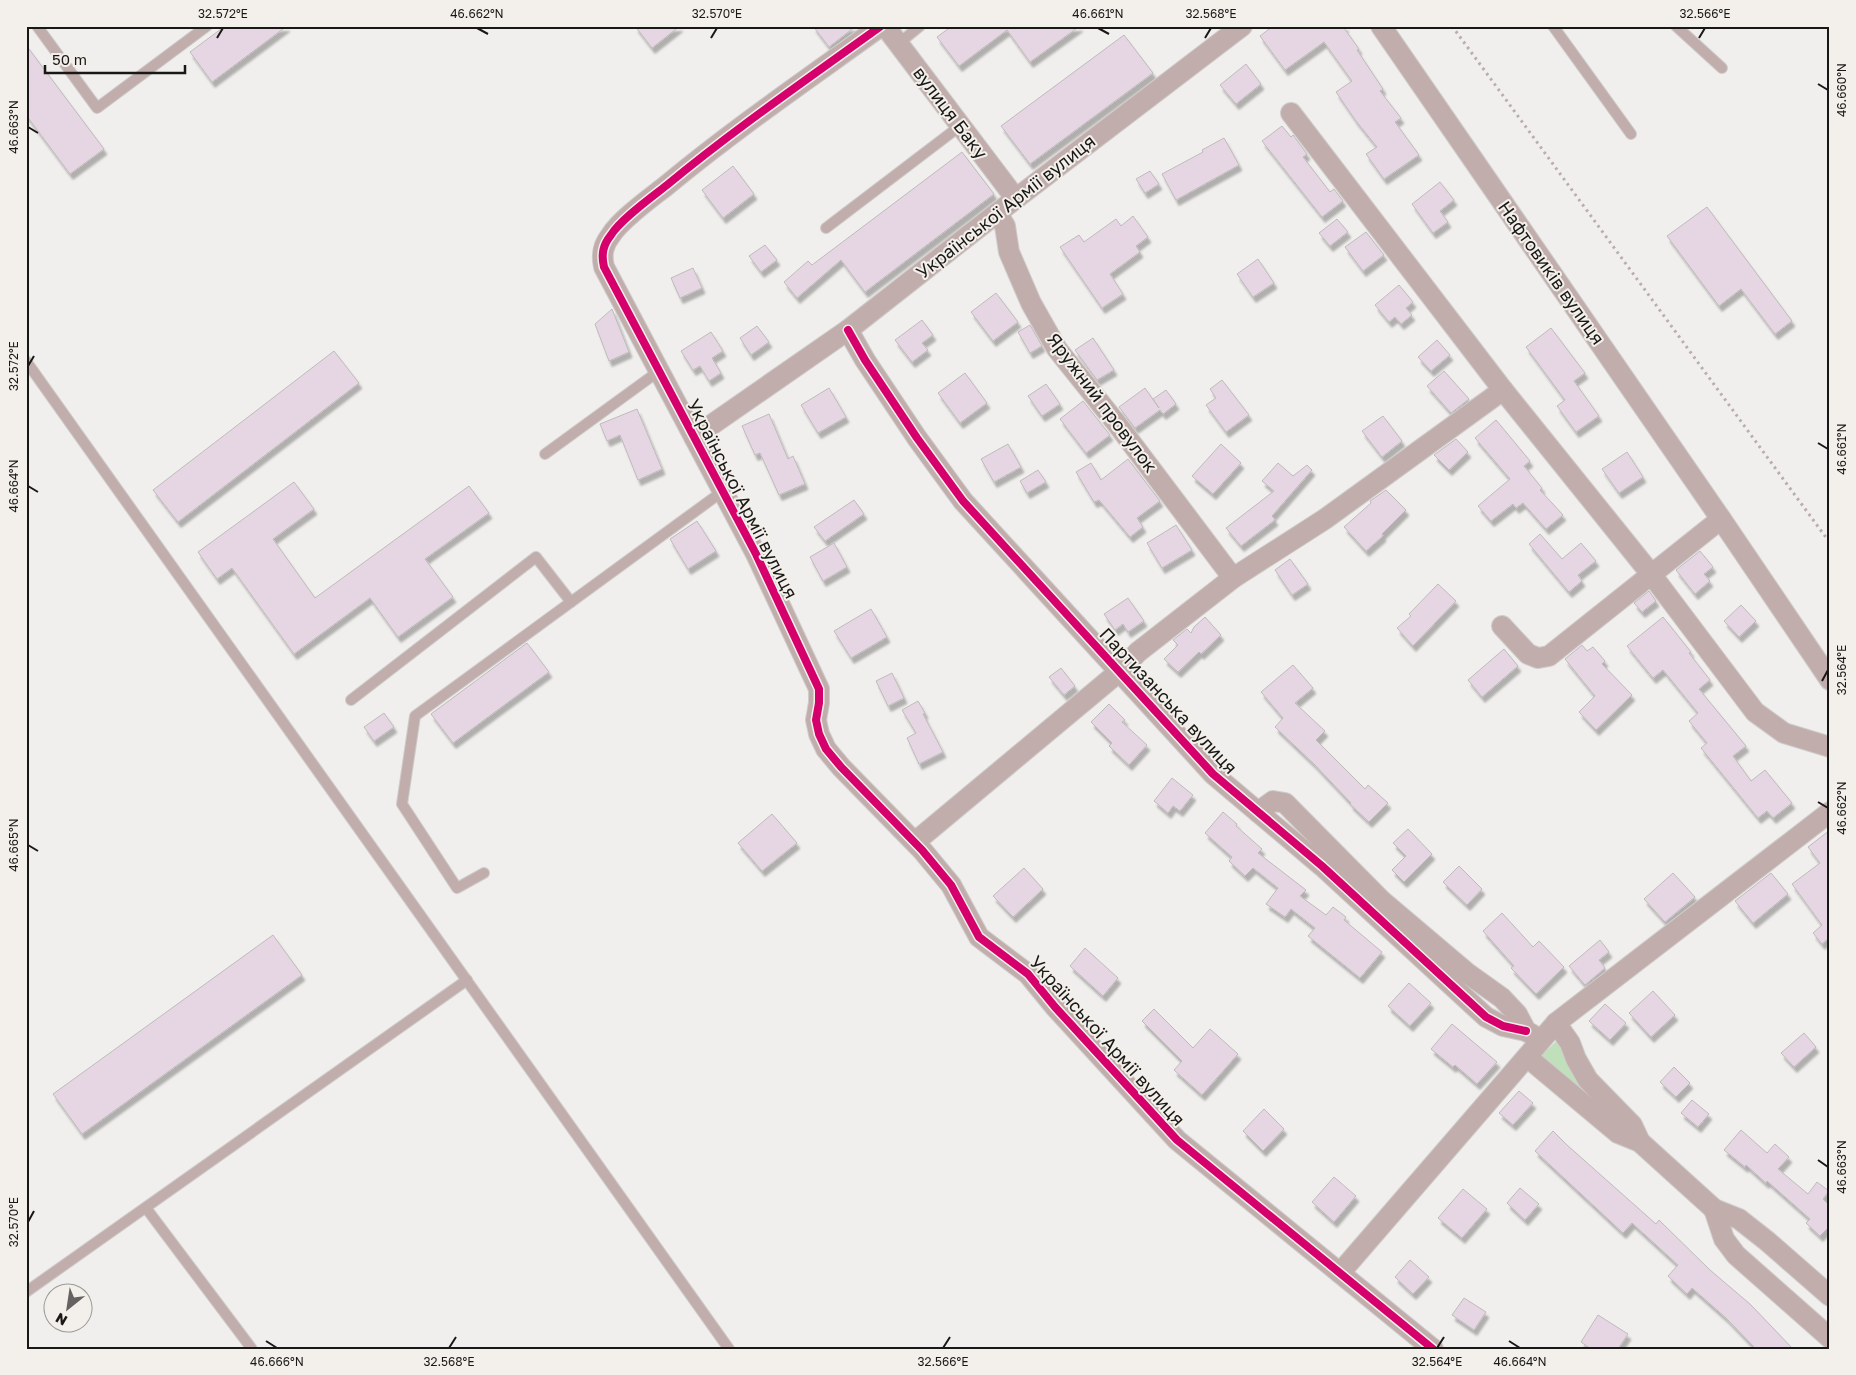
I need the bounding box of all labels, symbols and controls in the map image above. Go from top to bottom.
text: 32.572°E [198,6,248,21]
text: 46.662°N [450,6,504,21]
text: 32.570°E [692,6,742,21]
text: 46.661°N [1072,6,1124,21]
text: 32.568°E [1185,6,1237,21]
text: 32.566°E [1679,6,1731,21]
scale bar [45,42,185,74]
text: 50 m [52,50,87,68]
street label: вулиця Баку [909,62,993,163]
text: 46.660°N [1834,63,1849,117]
text: 46.663°N [6,100,21,154]
street label: Української Армії вулиця [911,129,1099,283]
street label: Нафтовиків вулиця [1494,196,1610,348]
street label: Яружний провулок [1043,328,1162,477]
text: 32.572°E [6,341,21,391]
street label: Української Армії вулиця [683,395,803,602]
text: 46.661°N [1834,423,1849,475]
text: 46.664°N [6,459,21,513]
street label: Партизанська вулиця [1095,623,1242,778]
text: 32.564°E [1834,645,1849,695]
text: 46.662°N [1834,781,1849,835]
text: 46.665°N [6,818,21,872]
street label: Української Армії вулиця [1026,951,1190,1130]
text: 46.663°N [1834,1140,1849,1194]
text: 32.570°E [6,1197,21,1247]
north arrow [42,1282,92,1332]
text: N [52,1310,70,1330]
text: 46.666°N [250,1354,304,1369]
text: 32.568°E [423,1354,475,1369]
text: 32.566°E [917,1354,969,1369]
text: 32.564°E [1412,1354,1462,1369]
text: 46.664°N [1493,1354,1547,1369]

